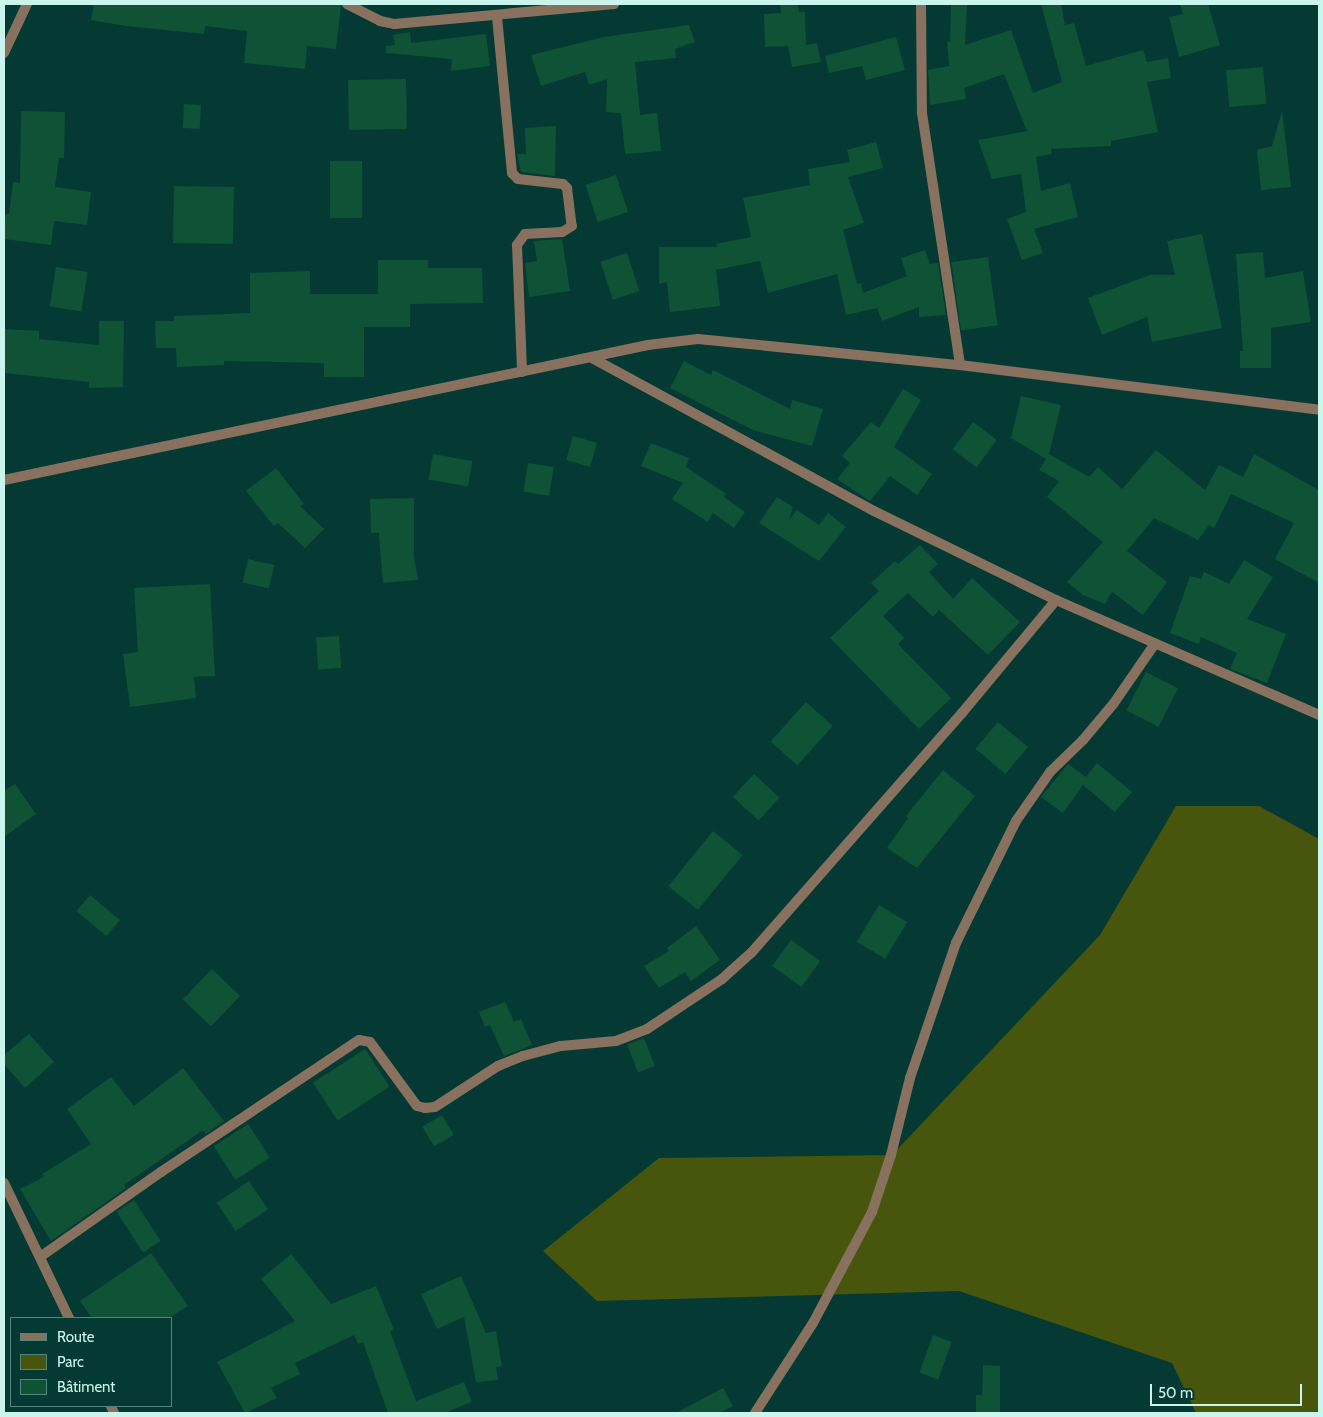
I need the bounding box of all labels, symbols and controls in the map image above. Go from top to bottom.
legend [10,1317,172,1407]
text: Route [57,1328,95,1346]
text: Parc [57,1353,84,1371]
scale bar [1153,1374,1306,1406]
text: Bâtiment [57,1378,115,1396]
text: 50 m [1158,1384,1193,1402]

